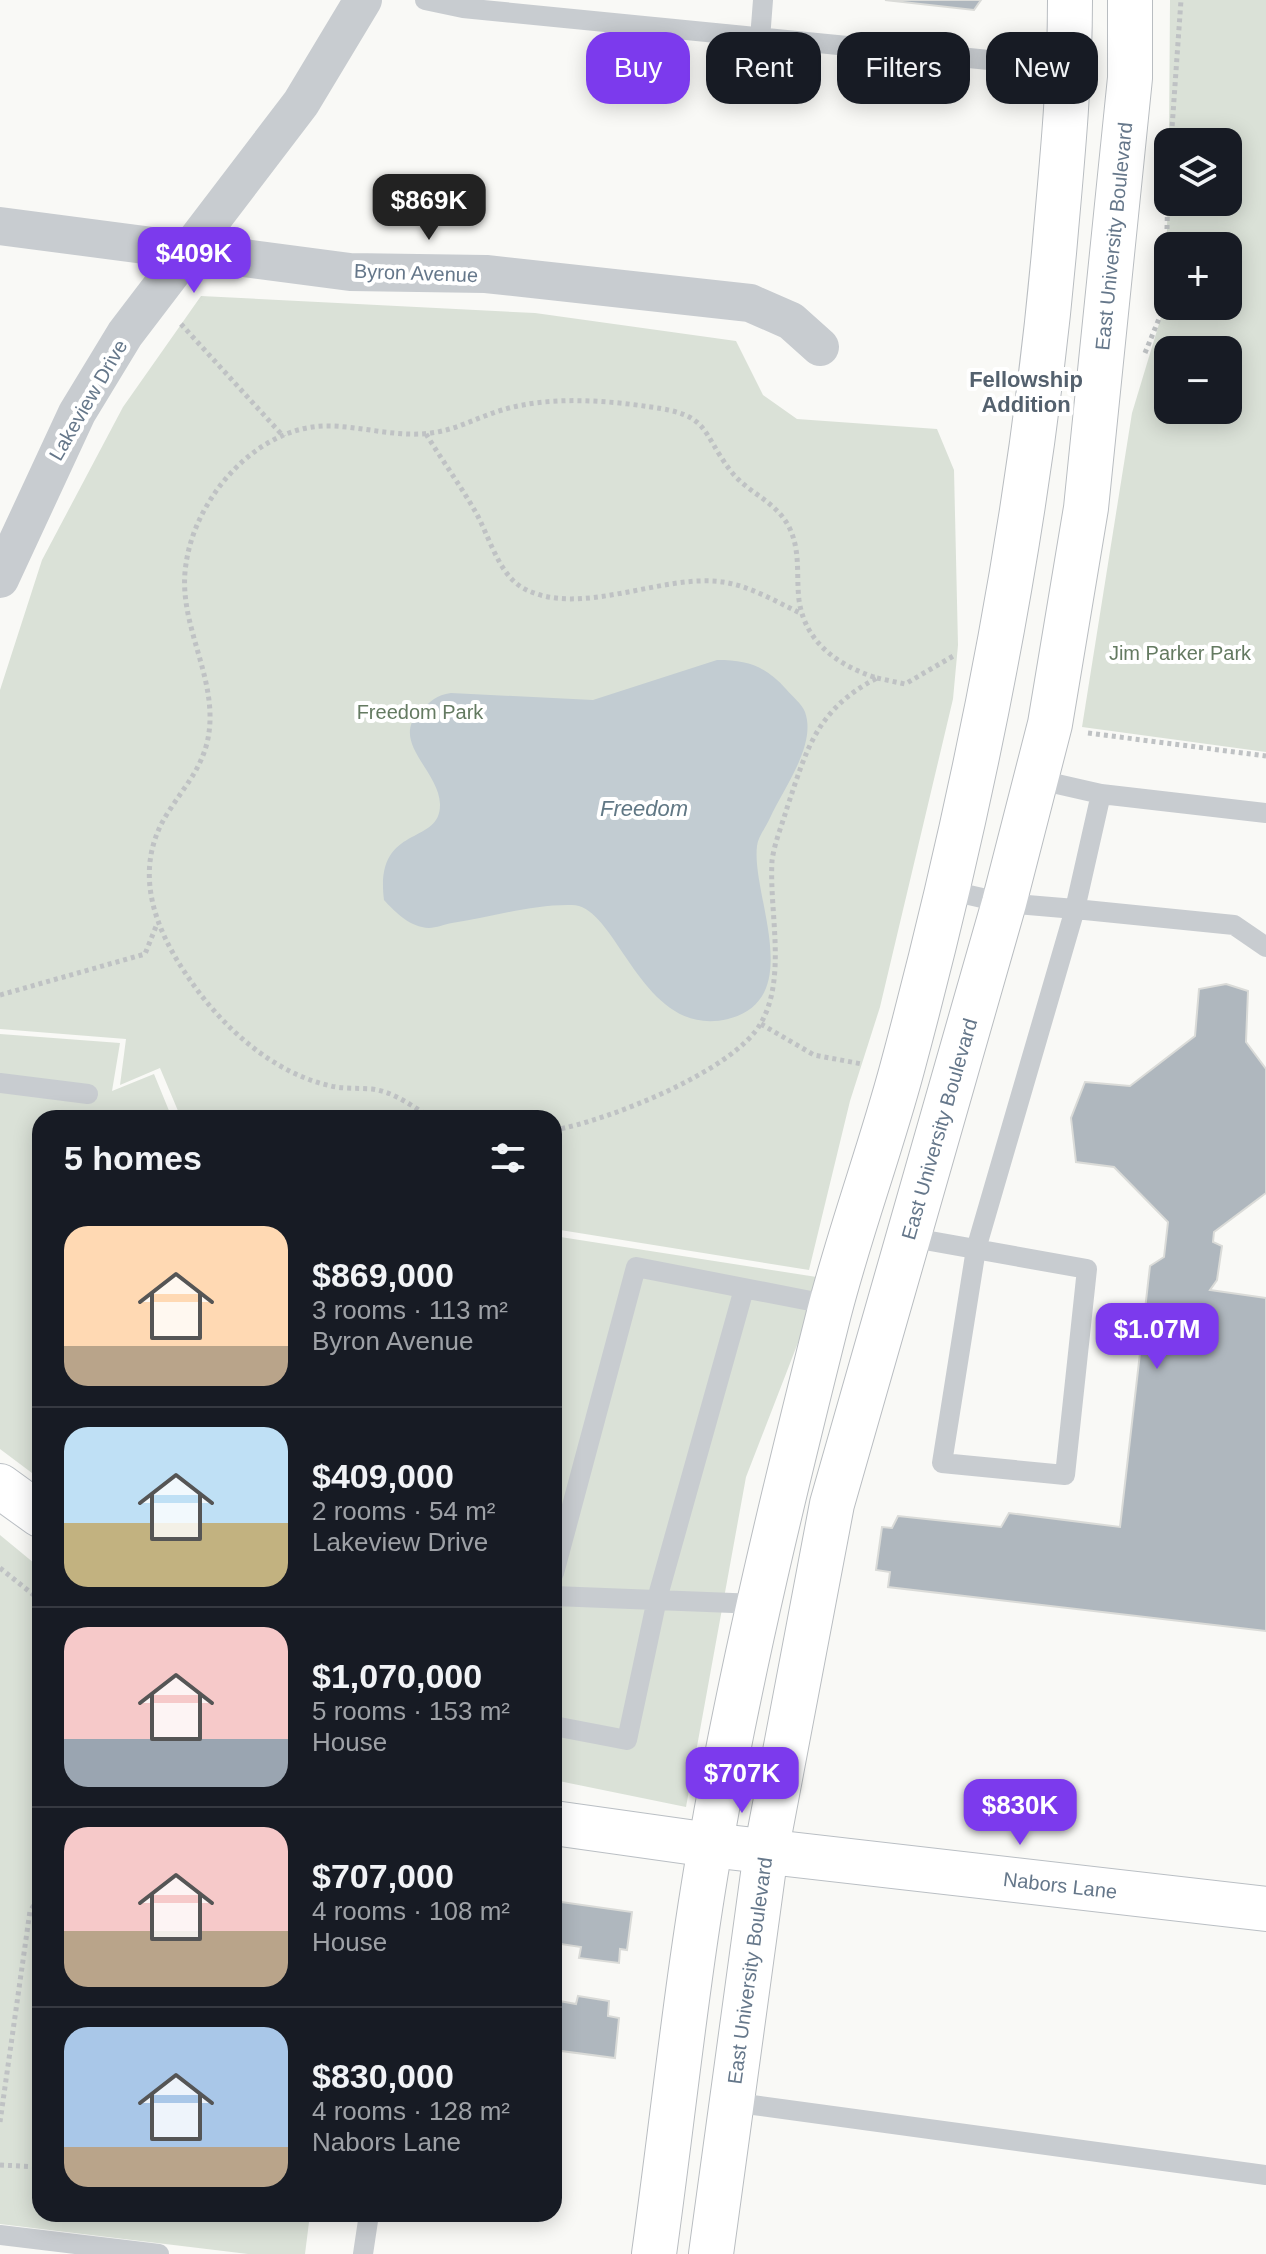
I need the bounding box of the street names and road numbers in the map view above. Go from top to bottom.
street label: East University Boulevard [1091,121,1136,351]
street label: Byron Avenue [354,260,478,286]
street label: Lakeview Drive [45,336,131,464]
street label: East University Boulevard [897,1016,981,1242]
street label: East University Boulevard [723,1856,776,2086]
street label: Nabors Lane [1002,1868,1118,1903]

